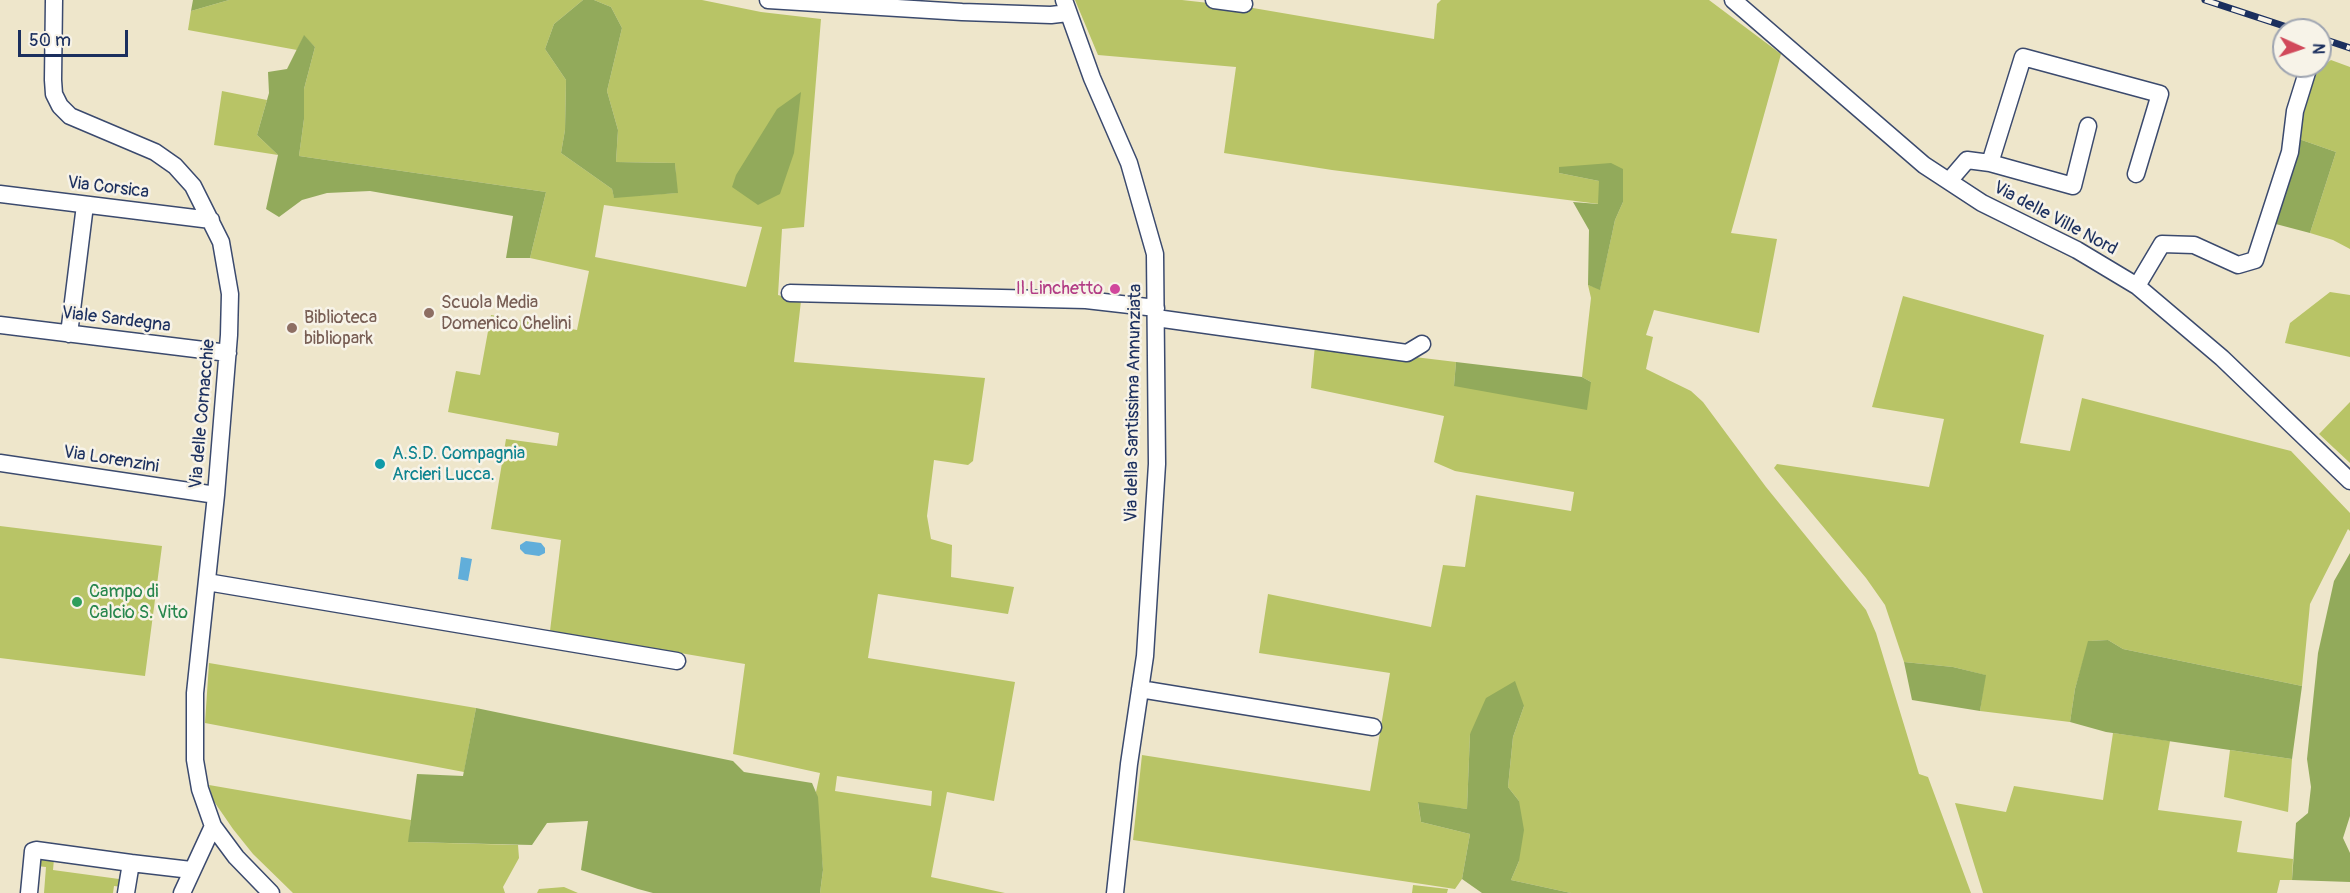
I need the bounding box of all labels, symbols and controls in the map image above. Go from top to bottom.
scale bar [21,18,130,56]
north arrow [2272,18,2332,78]
text: 50 m [29,29,71,52]
text: N [2308,43,2328,55]
street label: Via Corsica [66,172,150,204]
street label: Via delle Ville Nord [1989,177,2121,261]
place label: Il Linchetto [1016,278,1103,300]
marker: Il Linchetto [1108,282,1122,296]
street label: Via della Santissima Annunziata [1121,284,1147,522]
place label: Scuola Media Domenico Chelini [441,292,571,334]
street label: Viale Sardegna [60,303,172,337]
marker: Scuola Media Domenico Chelini [422,306,436,320]
place label: Biblioteca bibliopark [304,307,377,350]
marker: Biblioteca bibliopark [285,321,299,335]
street label: Via delle Cornacchie [186,338,220,490]
street label: Via Lorenzini [62,442,160,478]
place label: A.S.D. Compagnia Arcieri Lucca. [392,443,525,486]
marker: A.S.D. Compagnia Arcieri Lucca. [373,457,387,471]
place label: Campo di Calcio S. Vito [89,581,188,624]
marker: Campo di Calcio S. Vito [70,595,84,609]

